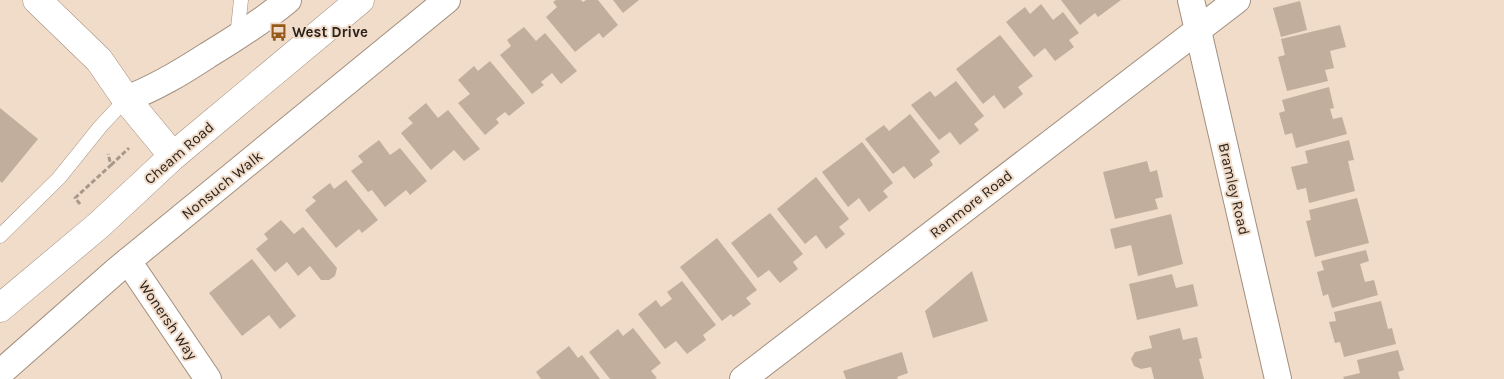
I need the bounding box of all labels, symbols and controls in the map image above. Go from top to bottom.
bus stop icon: West Drive [268,22,288,42]
place label: West Drive [292,23,368,41]
street label: Cheam Road [141,118,217,188]
street label: Bramley Road [1215,141,1253,237]
street label: Nonsuch Walk [178,147,266,223]
street label: Ranmore Road [926,166,1016,242]
street label: Wonersh Way [135,277,201,363]

